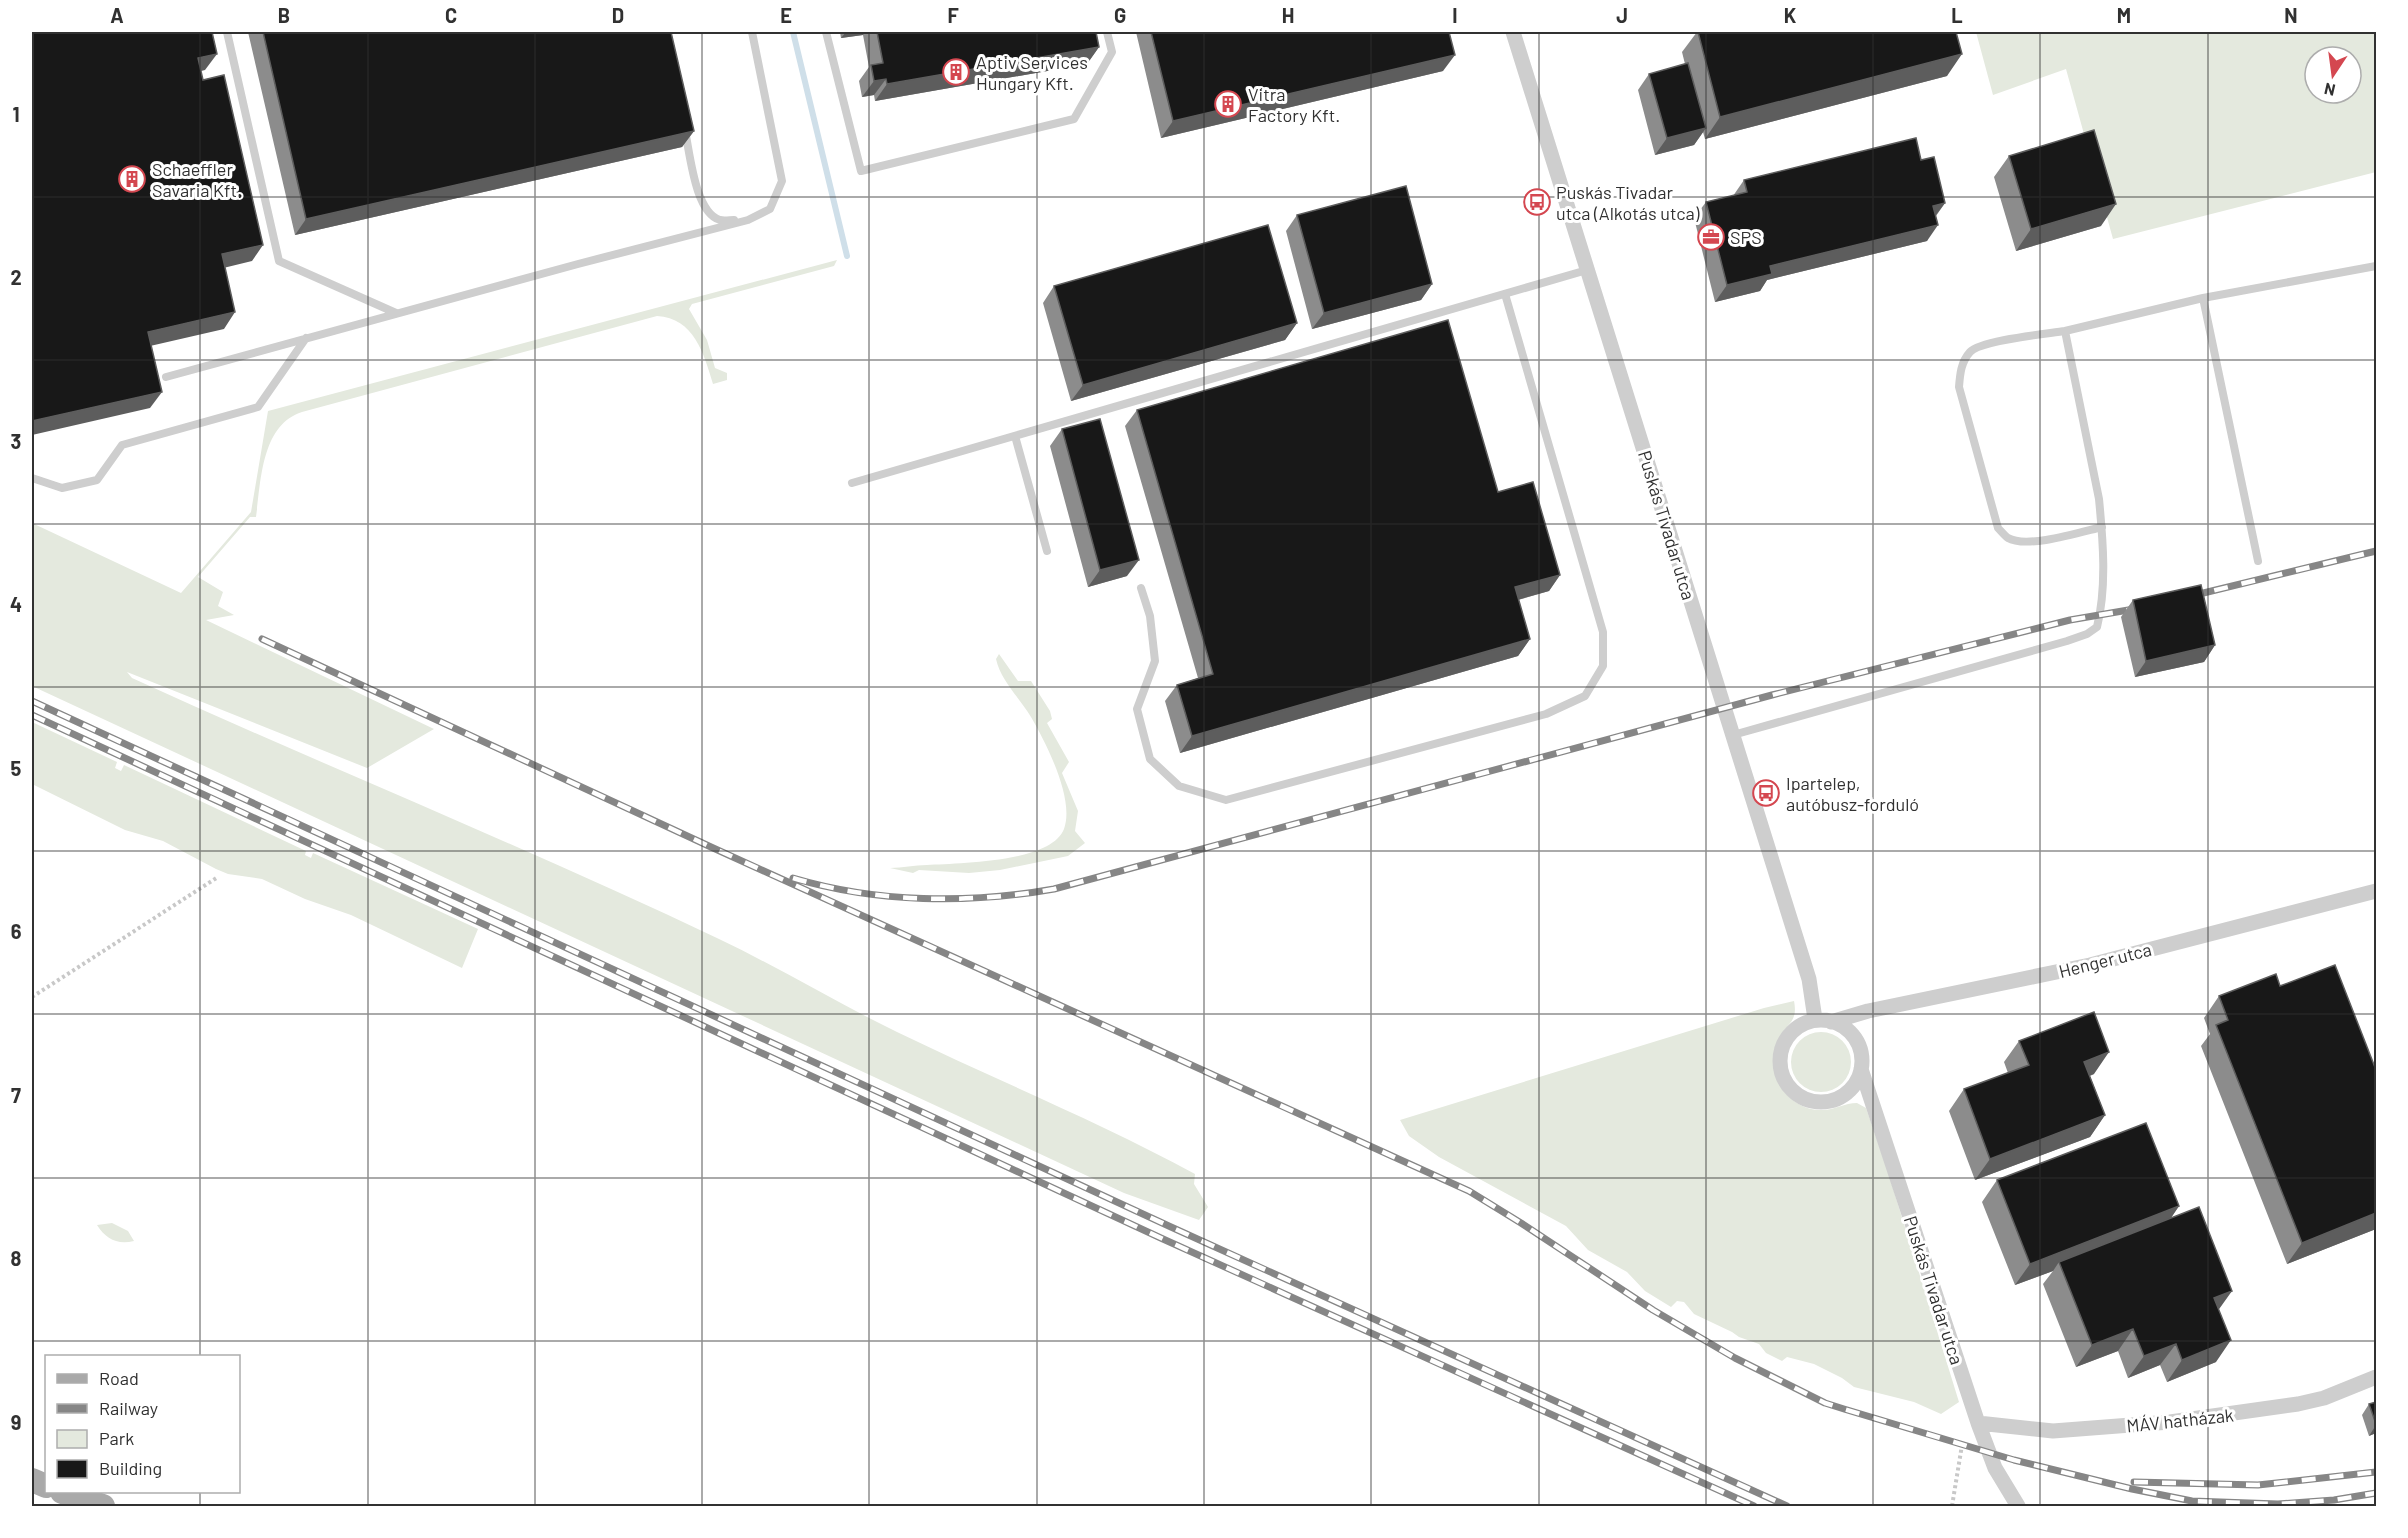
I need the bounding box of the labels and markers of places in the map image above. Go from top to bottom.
place label: Aptiv Services Hungary Kft. [976,51,1088,94]
building icon: Aptiv Services Hungary Kft. [941,57,971,87]
place label: Vitra Factory Kft. [1248,83,1340,126]
building icon: Vitra Factory Kft. [1213,89,1243,119]
place label: Schaeffler Savaria Kft. [152,158,242,201]
building icon: Schaeffler Savaria Kft. [117,164,147,194]
place label: Puskás Tivadar utca (Alkotás utca) [1556,181,1700,224]
bus stop icon: Puskás Tivadar utca (Alkotás utca) [1522,187,1552,217]
office icon: SPS [1696,222,1726,252]
place label: SPS [1730,226,1762,248]
place label: Ipartelep, autóbusz-forduló [1786,772,1919,815]
bus stop icon: Ipartelep, autóbusz-forduló [1751,778,1781,808]

